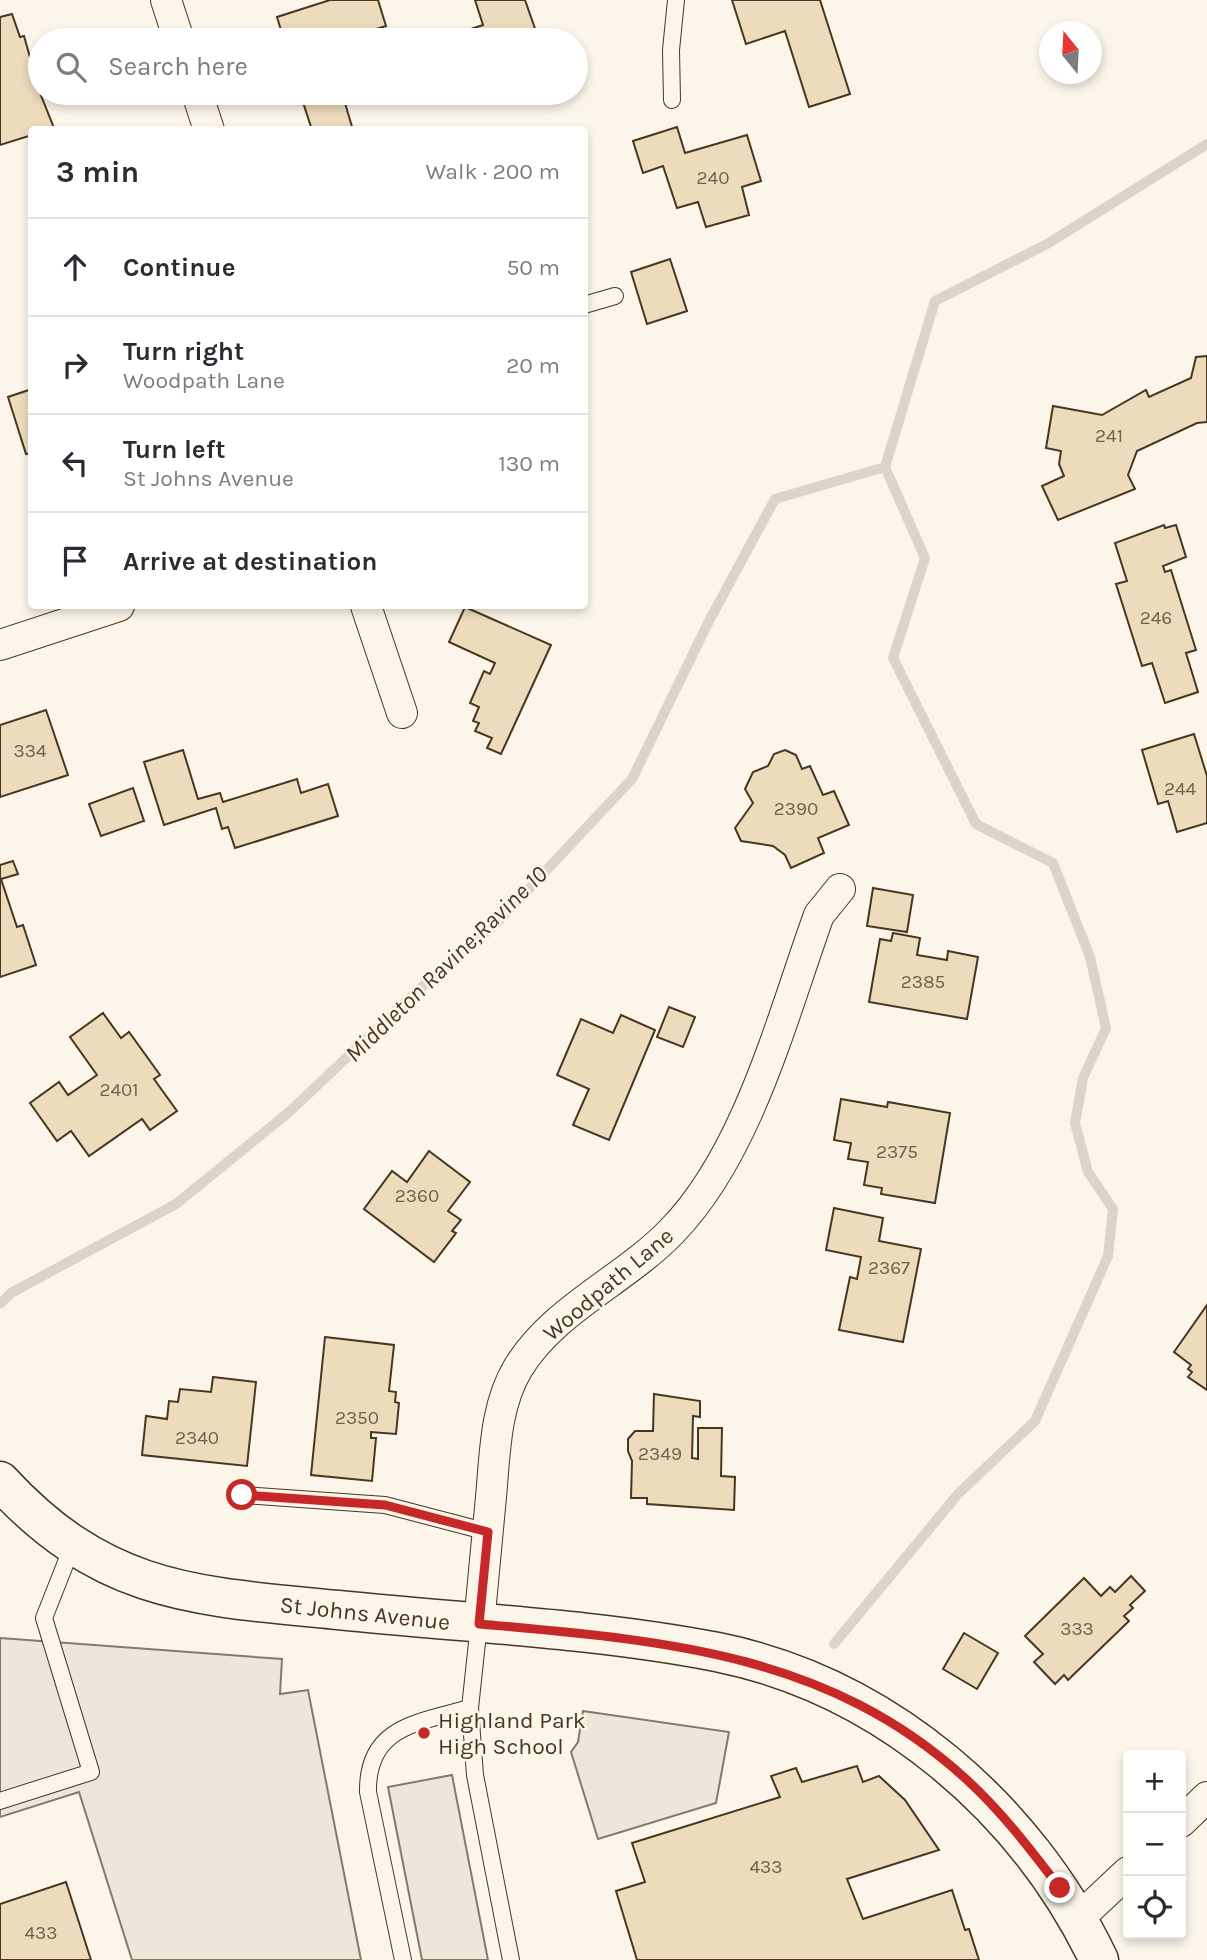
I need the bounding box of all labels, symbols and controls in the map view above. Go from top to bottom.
north arrow [1039,21,1102,84]
search box [28,28,588,105]
icon: search [52,48,90,86]
text: Search here [108,51,248,82]
text: 3 min [56,154,139,190]
text: Walk · 200 m [425,158,560,185]
house number: 240 [697,167,729,189]
icon: ahead [56,248,94,286]
text: Continue [123,252,235,283]
text: 50 m [506,254,560,281]
text: Turn right [123,336,244,367]
icon: right [56,346,94,384]
text: 20 m [506,352,560,379]
text: Woodpath Lane [123,367,285,394]
house number: 241 [1095,425,1123,447]
text: Turn left [123,434,225,465]
icon: left [56,444,94,482]
text: 130 m [498,450,560,477]
text: St Johns Avenue [123,465,294,492]
icon: arrive [56,542,94,580]
text: Arrive at destination [123,546,377,577]
house number: 246 [1140,607,1172,629]
house number: 334 [13,740,47,762]
house number: 244 [1164,778,1197,800]
house number: 2390 [774,798,818,820]
water label: Middleton Ravine;Ravine 10 [339,860,553,1068]
house number: 2385 [901,971,945,993]
house number: 2401 [99,1079,139,1101]
house number: 2375 [876,1141,918,1163]
house number: 2360 [395,1185,439,1207]
street label: Woodpath Lane [538,1222,679,1347]
house number: 2367 [868,1257,910,1279]
house number: 2350 [335,1407,379,1429]
house number: 2340 [175,1427,219,1449]
house number: 2349 [638,1443,682,1465]
route start [226,1479,257,1510]
street label: St Johns Avenue [279,1591,451,1636]
house number: 333 [1060,1618,1094,1640]
place label: Highland Park High School [438,1707,586,1760]
marker: Highland Park High School [416,1725,432,1741]
map controls [1123,1750,1186,1939]
button: + [1123,1750,1186,1813]
button: − [1123,1813,1186,1876]
house number: 433 [749,1856,783,1878]
route end [1044,1872,1075,1903]
button: locate [1123,1876,1186,1939]
house number: 433 [24,1922,58,1944]

